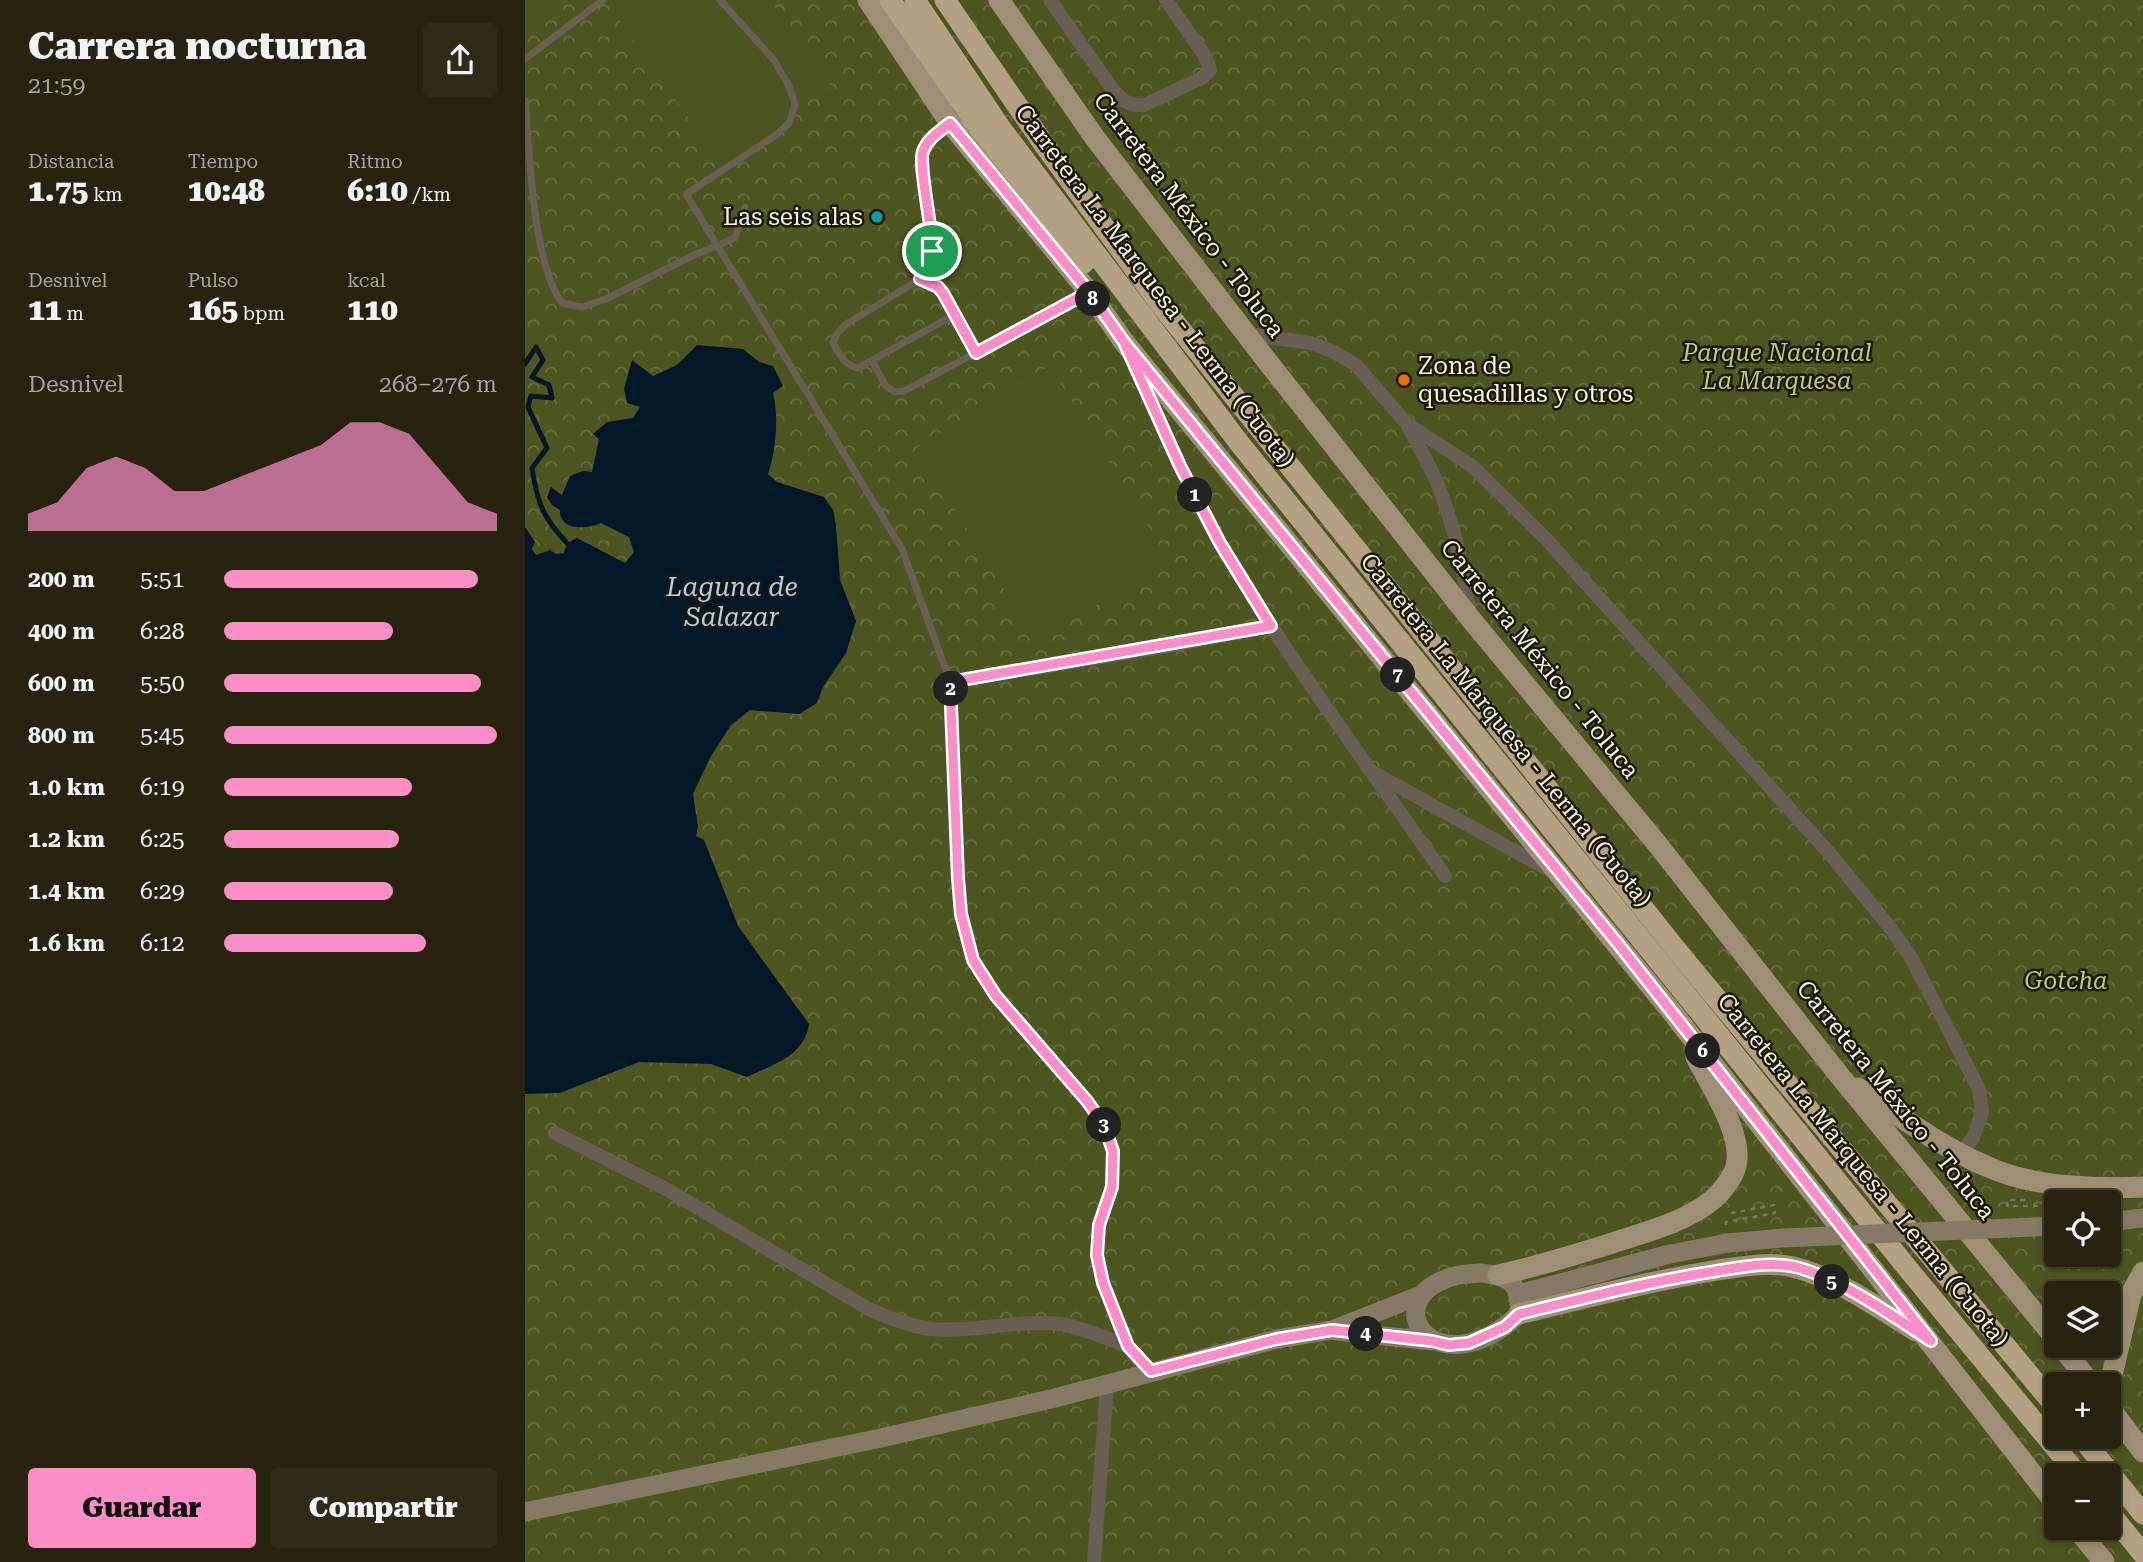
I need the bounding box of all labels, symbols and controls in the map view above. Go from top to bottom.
button: share [423,23,497,97]
text: Carrera nocturna [28,24,367,68]
text: 21:59 [28,72,85,99]
street label: Carretera México - Toluca [1088,87,1290,343]
street label: Carretera La Marquesa - Lerma (Cuota) [1009,99,1301,473]
text: Distancia [28,150,114,173]
text: Tiempo [188,150,258,173]
text: Ritmo [347,150,403,173]
text: 1.75 [28,173,88,208]
text: 10:48 [188,173,265,208]
text: 6:10 [347,173,408,208]
text: km [88,183,123,206]
text: /km [408,183,451,206]
place label: Las seis alas [723,203,863,231]
marker: Las seis alas [869,209,885,225]
pin [902,221,962,281]
icon: arrive [913,232,951,270]
text: Desnivel [28,269,107,292]
text: Pulso [188,269,238,292]
text: kcal [347,269,386,292]
pin: 8 [1075,282,1111,316]
text: 8 [1087,287,1098,310]
text: 11 [28,292,62,327]
text: 165 [188,292,238,327]
text: 110 [347,292,398,327]
text: m [62,302,84,325]
text: bpm [238,302,285,325]
park label: Parque Nacional La Marquesa [1681,339,1872,395]
place label: Zona de quesadillas y otros [1418,352,1634,408]
text: Desnivel [28,371,124,398]
text: 268–276 m [379,371,497,398]
marker: Zona de quesadillas y otros [1396,372,1412,388]
pin: 1 [1177,477,1213,512]
text: 1 [1189,483,1200,506]
street label: Carretera México - Toluca [1435,534,1645,784]
street label: Carretera La Marquesa - Lerma (Cuota) [1354,548,1658,912]
text: 200 m [28,566,95,593]
text: 5:51 [140,566,185,593]
water label: Laguna de Salazar [665,572,798,632]
text: 400 m [28,618,95,645]
text: 6:28 [140,618,185,645]
pin: 7 [1381,658,1415,692]
text: 7 [1392,663,1403,686]
text: 600 m [28,670,95,697]
text: 5:50 [140,670,185,697]
pin: 2 [933,672,969,706]
text: 2 [945,677,956,700]
text: 800 m [28,722,95,749]
text: 5:45 [140,722,185,749]
text: 1.0 km [28,774,105,801]
text: 6:19 [140,774,185,801]
text: 1.2 km [28,826,105,853]
text: 6:25 [140,826,185,853]
text: 1.4 km [28,878,105,905]
text: 6:29 [140,878,185,905]
text: 1.6 km [28,930,105,957]
text: 6:12 [140,930,185,957]
park label: Gotcha [2024,967,2108,995]
street label: Carretera México - Toluca [1791,975,2001,1225]
street label: Carretera La Marquesa - Lerma (Cuota) [1711,988,2015,1352]
pin: 6 [1685,1034,1721,1068]
text: 6 [1697,1039,1708,1062]
pin: 3 [1087,1108,1121,1142]
text: 3 [1098,1113,1109,1136]
map controls [2044,1190,2121,1540]
button: locate [2044,1190,2121,1267]
pin: 5 [1815,1264,1849,1300]
text: 5 [1826,1270,1837,1293]
button: layers [2044,1281,2121,1358]
pin: 4 [1349,1316,1383,1352]
text: 4 [1360,1322,1371,1345]
button: + [2044,1372,2121,1449]
button: − [2044,1463,2121,1540]
button: Guardar [28,1468,256,1548]
button: Compartir [270,1468,497,1548]

